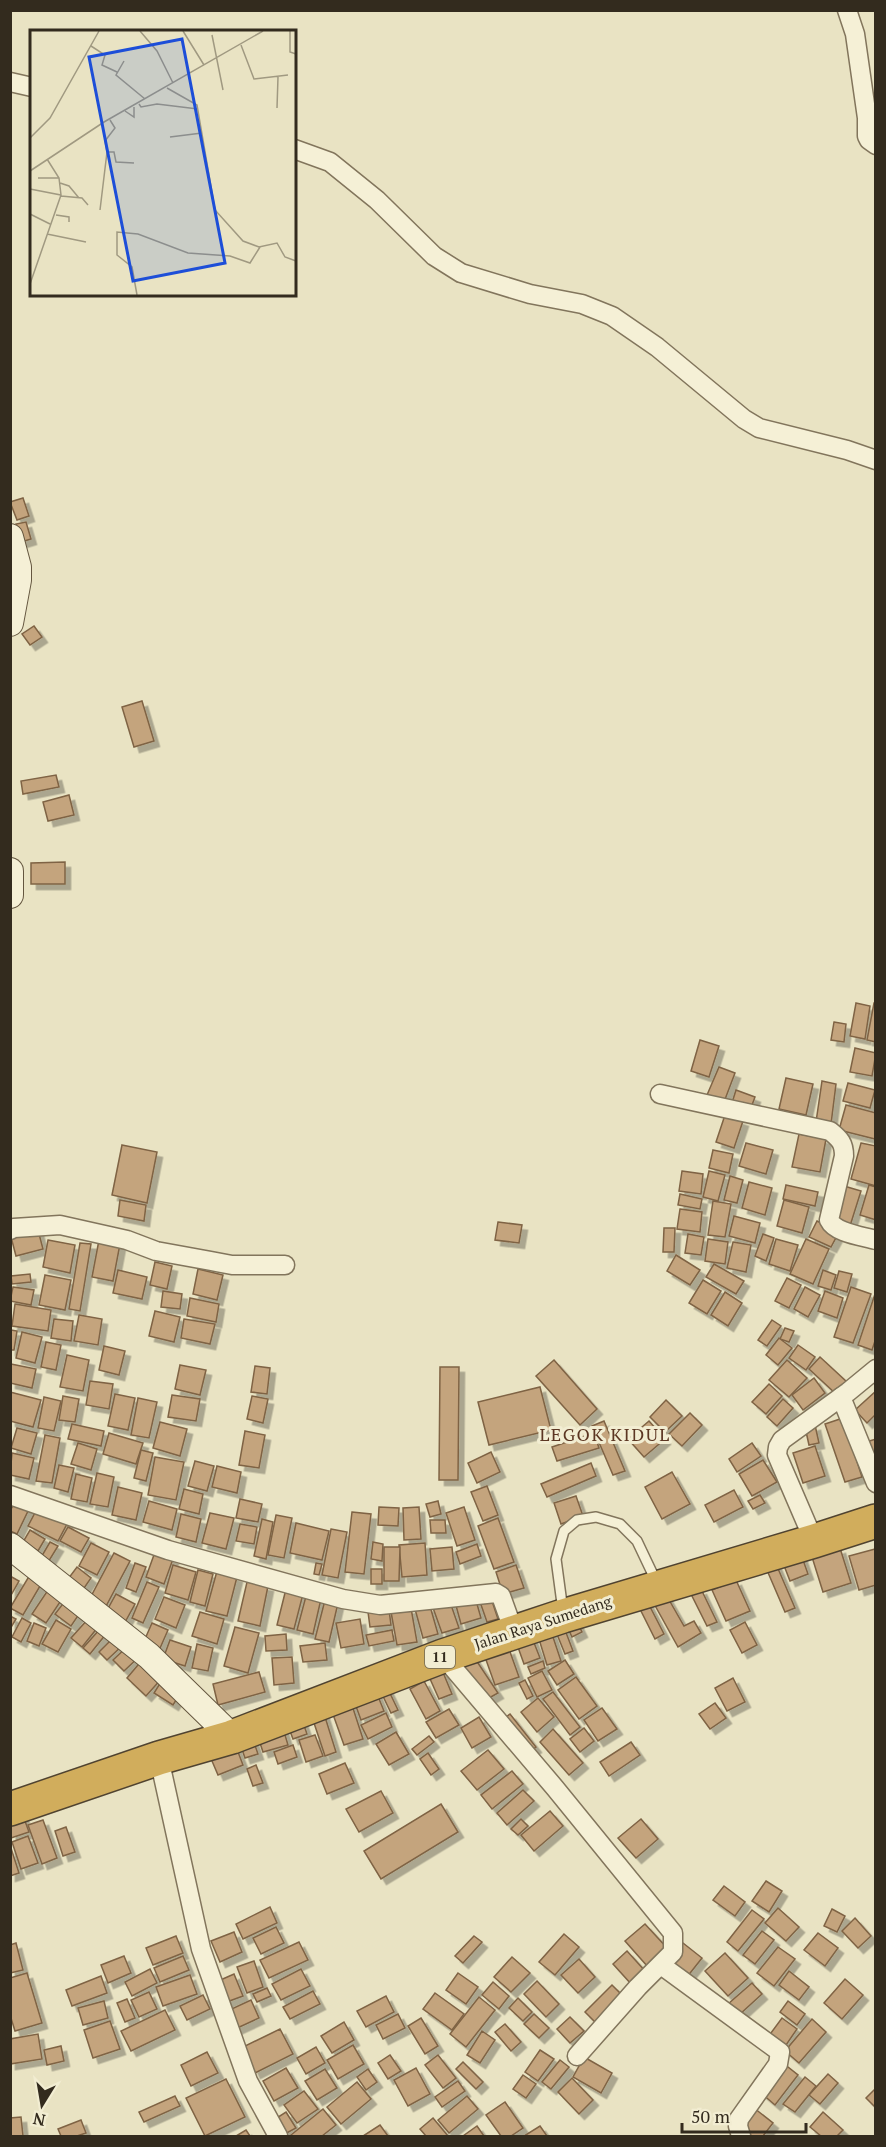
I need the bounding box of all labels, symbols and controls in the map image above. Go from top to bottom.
inset map [30,30,296,296]
district label: LEGOK KIDUL [539,1422,671,1446]
street label: Jalan Raya Sumedang [472,1590,615,1654]
road number: 11 [425,1646,455,1668]
north arrow [12,2075,72,2135]
scale bar [682,2096,806,2134]
text: 50 m [691,2104,731,2128]
text: N [31,2108,47,2132]

